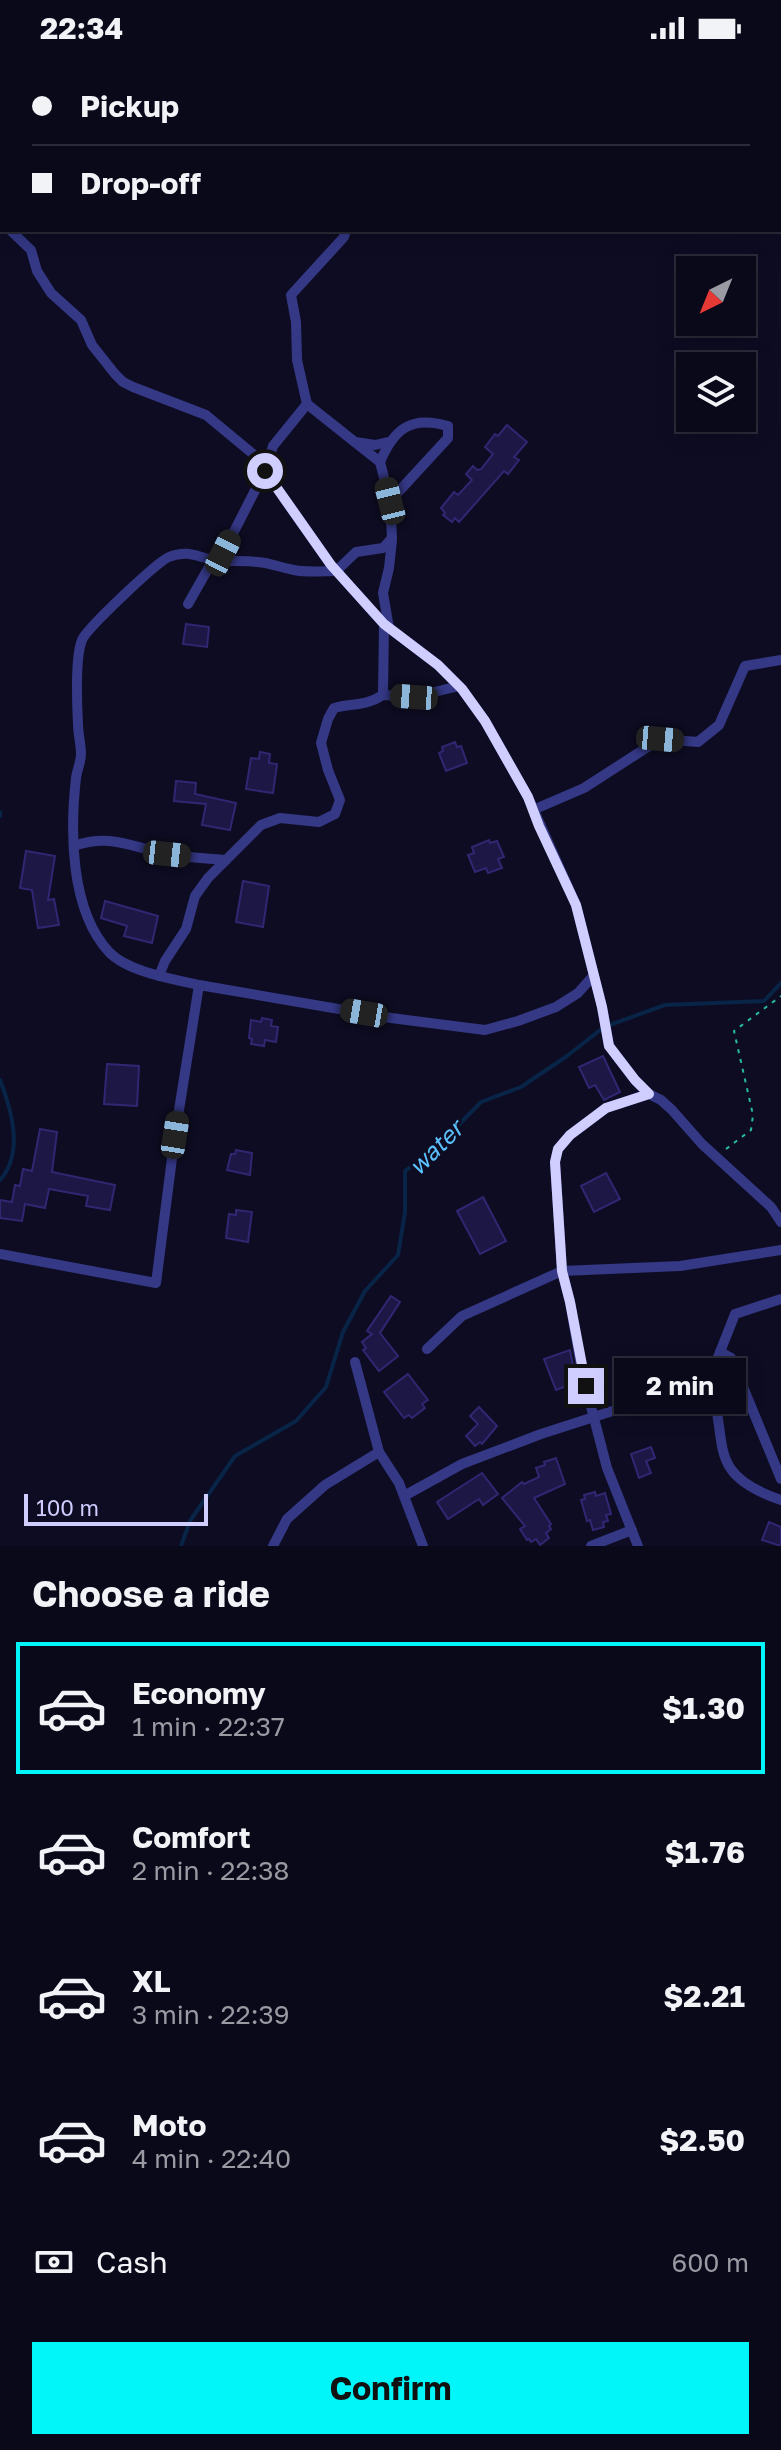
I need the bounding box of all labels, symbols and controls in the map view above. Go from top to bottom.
text: 22:34 [40,10,123,46]
text: Pickup [80,88,179,124]
text: Drop-off [80,165,201,201]
north arrow [676,256,756,336]
map controls [676,256,756,432]
button: layers [676,352,756,432]
route start [247,453,283,489]
car [373,475,407,527]
car [201,526,245,580]
car [389,683,439,711]
car [635,725,685,753]
car [142,840,192,868]
car [338,997,390,1029]
car [159,1109,191,1161]
water label: water [402,1111,471,1180]
callout: 2 min [614,1358,746,1414]
route end [568,1368,604,1404]
text: 2 min [646,1370,714,1401]
scale bar [24,1490,208,1526]
text: 100 m [36,1494,99,1521]
text: Choose a ride [32,1572,270,1615]
icon: car [36,1672,108,1744]
text: Economy [132,1675,266,1711]
text: $1.30 [662,1690,745,1726]
text: 1 min · 22:37 [132,1711,285,1742]
icon: car [36,1816,108,1888]
text: Comfort [132,1819,251,1855]
text: $1.76 [664,1834,745,1870]
text: 2 min · 22:38 [132,1855,289,1886]
icon: car [36,1960,108,2032]
text: XL [132,1963,171,1999]
text: $2.21 [663,1978,745,2014]
text: 3 min · 22:39 [132,1999,289,2030]
icon: car [36,2104,108,2176]
text: Moto [132,2107,207,2143]
text: $2.50 [659,2122,745,2158]
text: 4 min · 22:40 [132,2143,291,2174]
icon: cash [32,2240,76,2284]
text: Cash [96,2244,168,2280]
text: 600 m [672,2247,749,2278]
button: Confirm [32,2342,749,2434]

